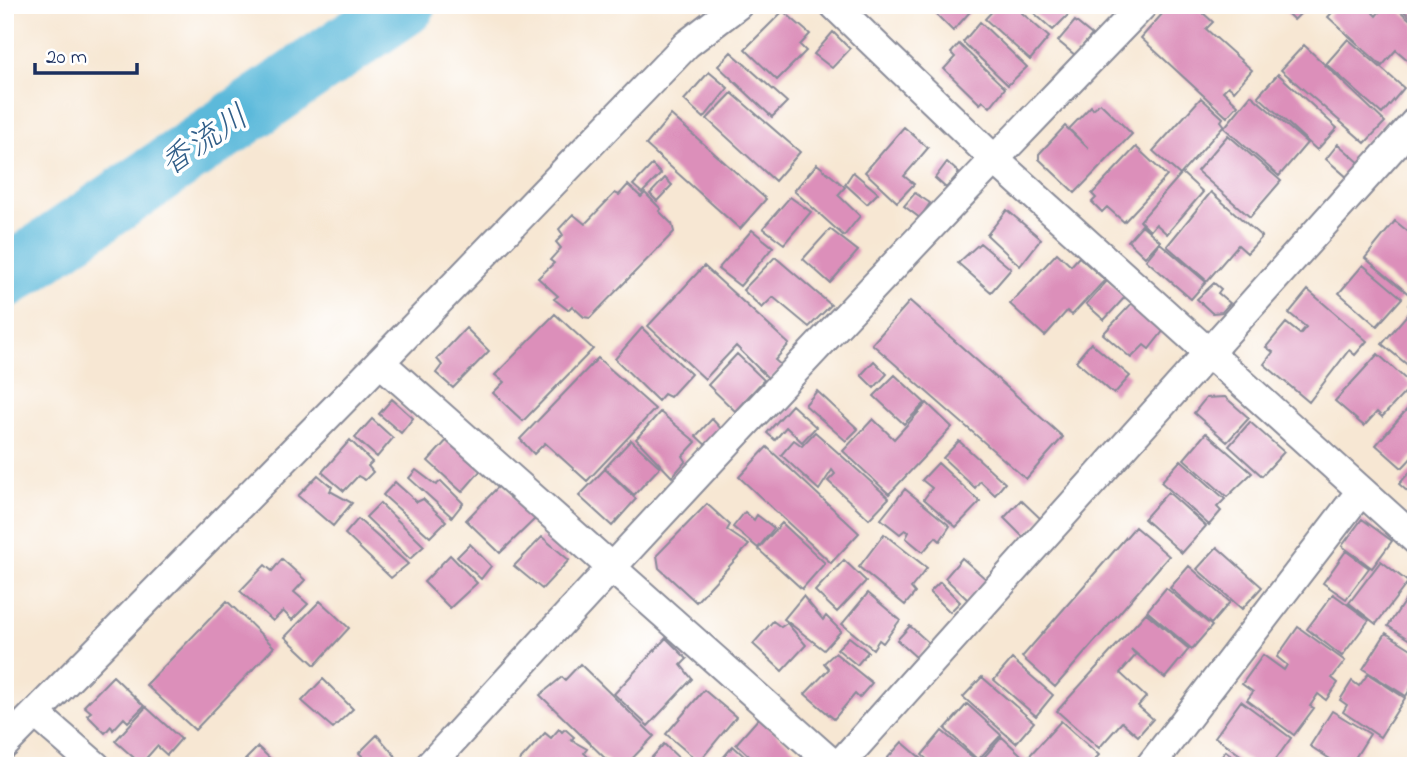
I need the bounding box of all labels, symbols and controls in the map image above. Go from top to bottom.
scale bar [35,32,136,76]
text: 20 m [46,43,87,73]
water label: 香流川 [151,94,259,190]

